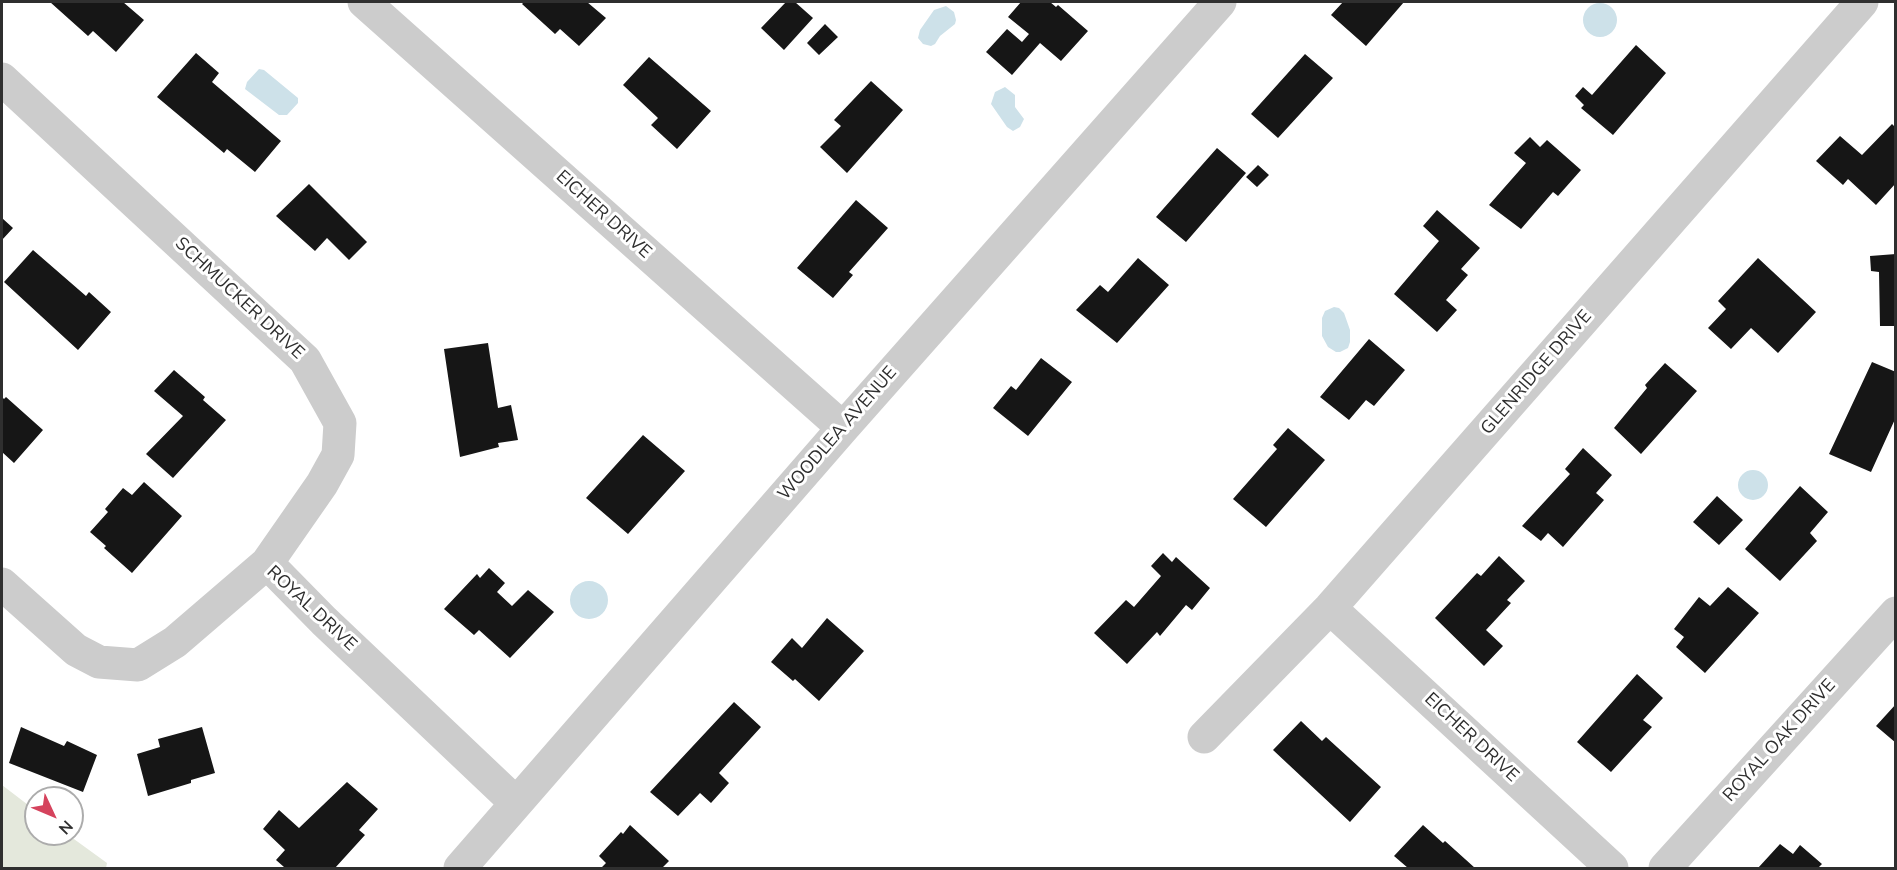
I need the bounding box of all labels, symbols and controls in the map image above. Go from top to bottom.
street label: EICHER DRIVE [551,166,655,264]
street label: SCHMUCKER DRIVE [170,234,308,364]
street label: GLENRIDGE DRIVE [1477,306,1597,440]
street label: WOODLEA AVENUE [774,363,902,505]
street label: ROYAL DRIVE [262,562,360,656]
street label: ROYAL OAK DRIVE [1719,675,1841,807]
street label: EICHER DRIVE [1419,689,1523,787]
north arrow [24,786,84,846]
text: N [53,815,78,839]

